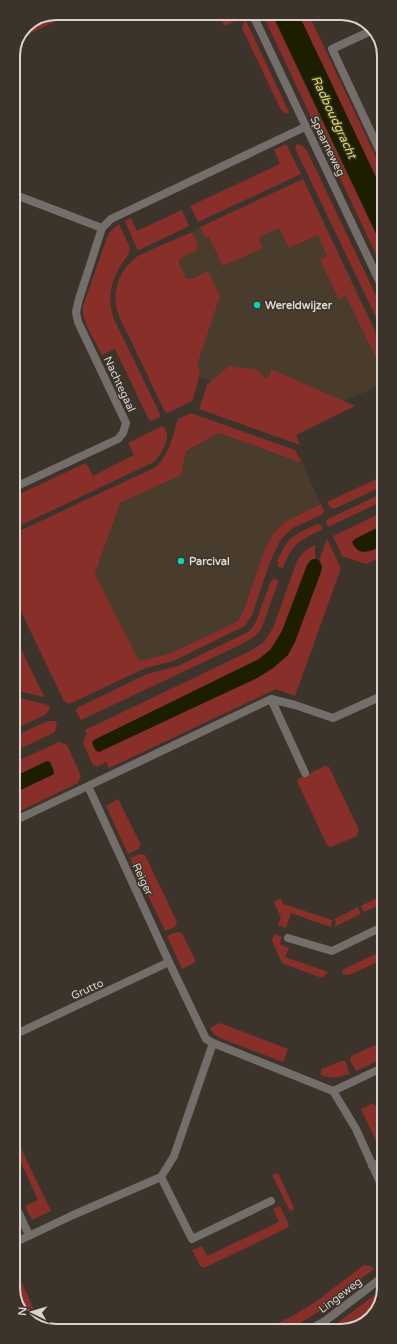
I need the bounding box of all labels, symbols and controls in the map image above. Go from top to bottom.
water label: Radboudgracht [309,73,360,162]
street label: Spaarneweg [307,114,348,178]
place label: Wereldwijzer [265,299,333,313]
marker: Wereldwijzer [252,300,262,310]
street label: Nachtegaal [101,354,138,414]
place label: Parcival [189,555,230,568]
marker: Parcival [176,556,186,566]
street label: Reiger [129,861,156,898]
street label: Grutto [69,976,106,1003]
street label: Lingeweg [316,1275,364,1316]
north arrow [12,1292,52,1332]
text: N [16,1306,29,1316]

